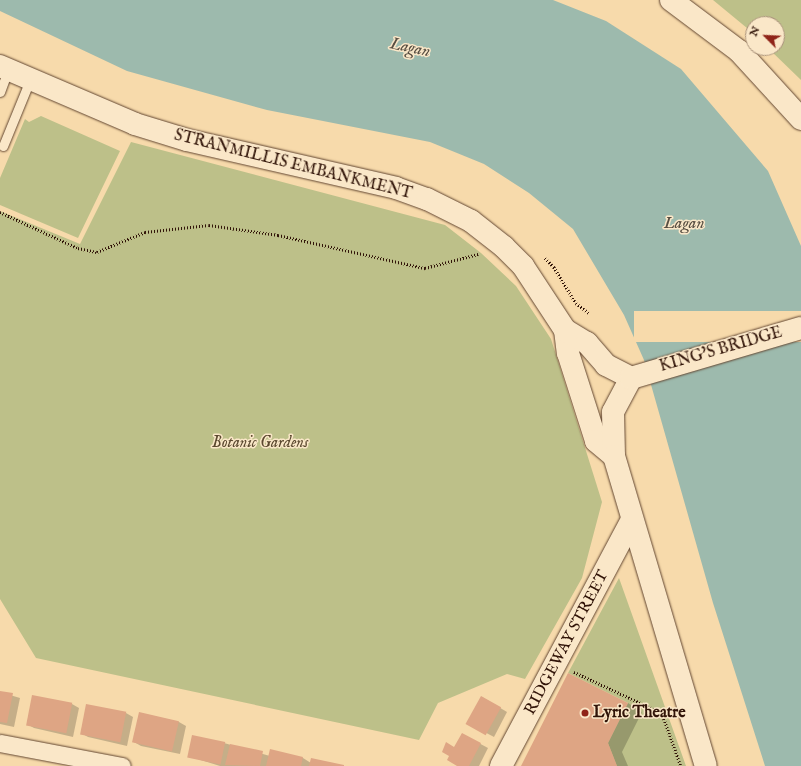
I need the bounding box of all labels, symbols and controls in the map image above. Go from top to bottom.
north arrow [745,16,785,56]
text: N [747,24,763,39]
water label: Lagan [388,34,432,62]
street label: STRANMILLIS EMBANKMENT [172,126,414,204]
water label: Lagan [664,214,704,234]
street label: KING'S BRIDGE [657,323,785,377]
park label: Botanic Gardens [212,433,308,453]
street label: RIDGEWAY STREET [521,568,613,718]
place label: Lyric Theatre [593,703,686,723]
marker: Lyric Theatre [580,708,590,718]

